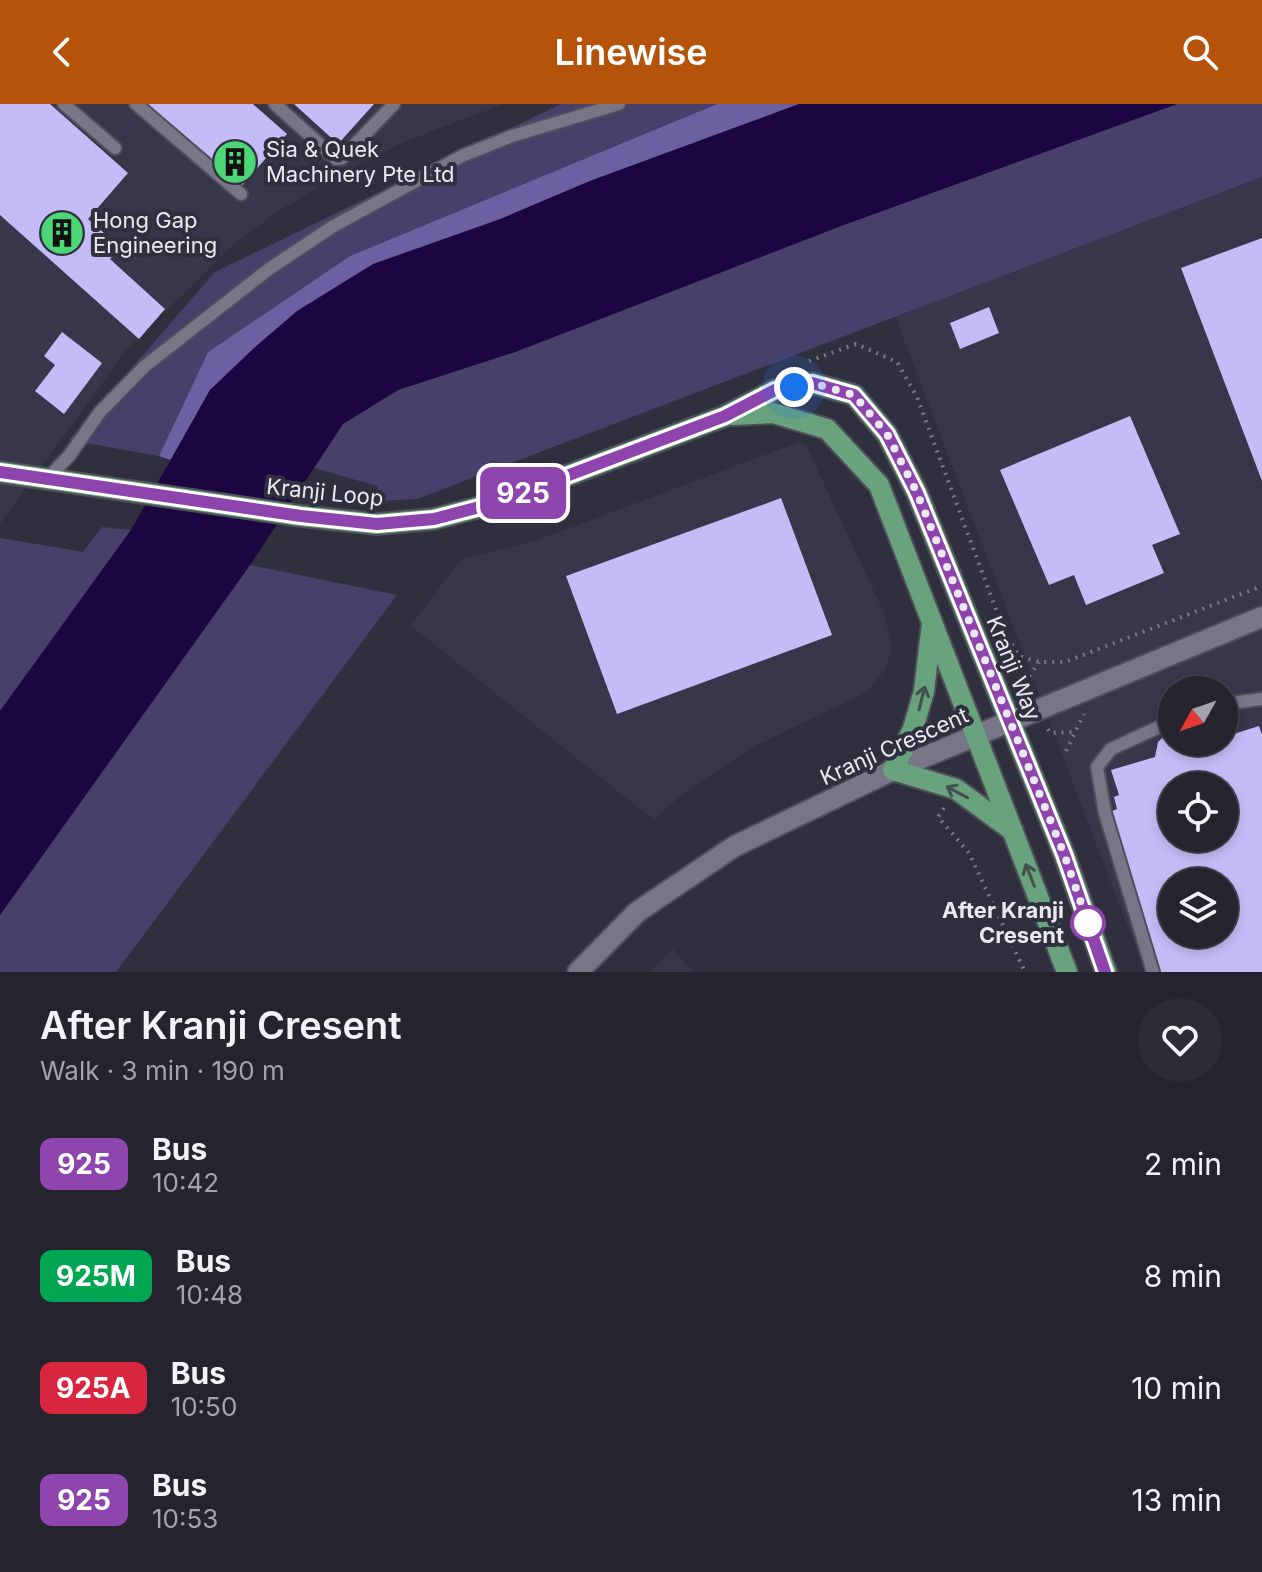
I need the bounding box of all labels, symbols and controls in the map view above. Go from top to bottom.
icon: back [40,30,84,74]
text: Linewise [554,30,708,74]
icon: search [1178,30,1222,74]
place label: Sia & Quek Machinery Pte Ltd [266,136,455,187]
building icon: Sia & Quek Machinery Pte Ltd [211,138,259,186]
place label: Hong Gap Engineering [93,207,217,258]
building icon: Hong Gap Engineering [38,209,86,257]
your location [774,367,814,407]
line badge: 925 [477,467,569,519]
street label: Kranji Loop [265,473,385,511]
text: 925 [496,476,550,510]
street label: Kranji Way [981,612,1047,724]
north arrow [1158,676,1238,756]
map controls [1158,676,1238,948]
one-way arrow [915,686,930,712]
street label: Kranji Crescent [816,702,972,790]
button: locate [1158,772,1238,852]
one-way arrow [946,784,969,800]
one-way arrow [1022,863,1036,888]
button: layers [1158,868,1238,948]
place label: After Kranji Cresent [942,897,1064,948]
marker: After Kranji Cresent [1071,906,1105,940]
button: heart [1138,998,1222,1082]
text: After Kranji Cresent [40,1002,402,1048]
text: Walk · 3 min · 190 m [40,1055,285,1086]
text: Bus [152,1131,207,1167]
text: 2 min [1144,1146,1222,1182]
text: 925 [57,1147,111,1181]
text: 10:42 [152,1167,219,1198]
text: Bus [176,1243,231,1279]
text: 8 min [1144,1258,1222,1294]
text: 925M [56,1259,136,1293]
text: 10:48 [176,1279,243,1310]
text: Bus [171,1355,226,1391]
text: 10 min [1131,1370,1222,1406]
text: 925A [56,1371,131,1405]
text: 10:50 [171,1391,237,1422]
text: Bus [152,1467,207,1503]
text: 13 min [1132,1482,1222,1518]
text: 925 [57,1483,111,1517]
text: 10:53 [152,1503,218,1534]

